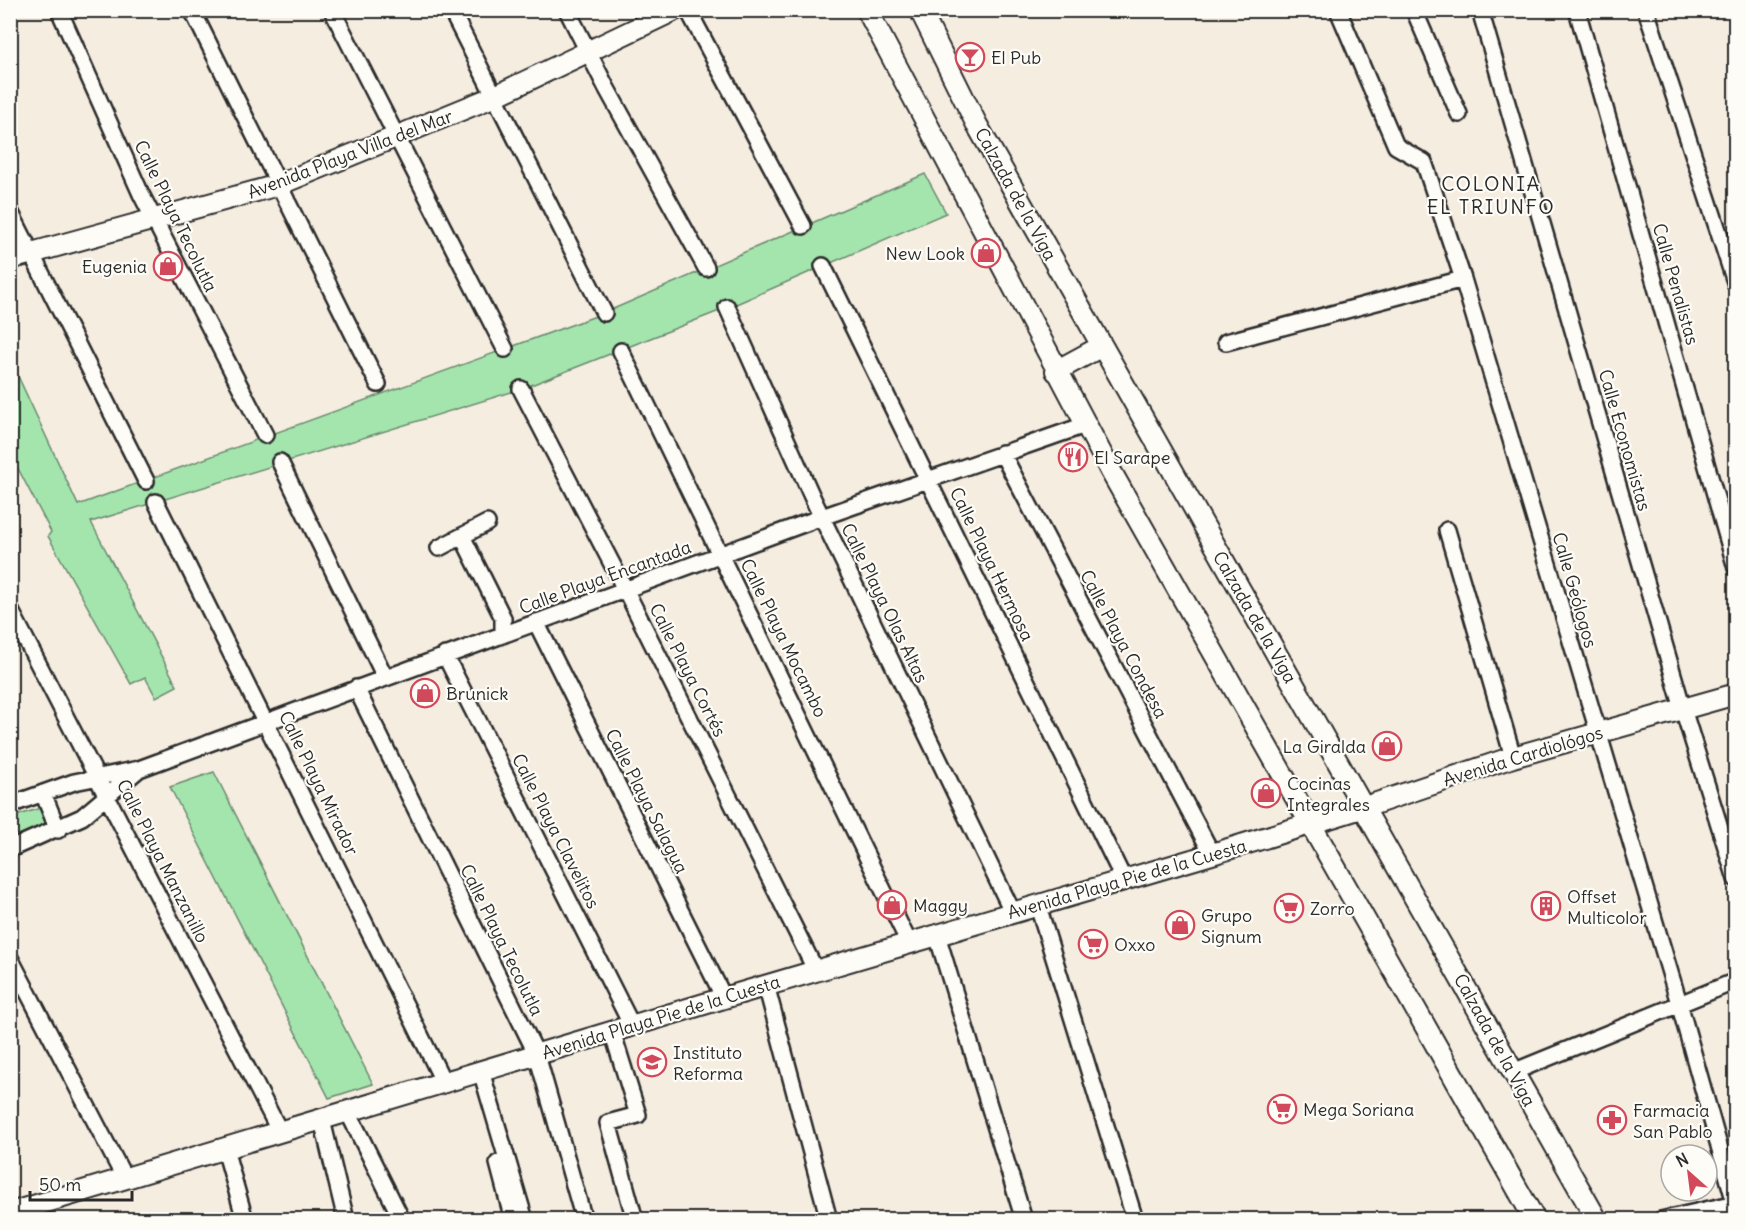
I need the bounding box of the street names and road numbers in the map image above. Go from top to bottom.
street label: Avenida Playa Villa del Mar [244,104,456,204]
street label: Calzada de la Viga [970,123,1062,265]
street label: Calle Playa Tecolutla [129,136,223,296]
street label: Calle Penalistas [1648,221,1704,347]
street label: Calle Economistas [1594,366,1656,514]
street label: Calle Playa Hermosa [945,483,1039,645]
street label: Calle Playa Olas Altas [836,519,934,687]
street label: Calle Geólogos [1547,529,1603,651]
street label: Calle Playa Encantada [516,535,694,619]
street label: Calzada de la Viga [1208,547,1302,687]
street label: Calle Playa Mocambo [736,555,832,721]
street label: Calle Playa Condesa [1075,566,1173,722]
street label: Calle Playa Cortés [644,599,732,741]
street label: Calle Playa Mirador [274,707,364,860]
street label: Avenida Cardiológos [1440,721,1606,791]
street label: Calle Playa Salagua [601,725,693,877]
street label: Calle Playa Clavelitos [507,750,605,912]
street label: Calle Playa Manzanillo [112,775,214,947]
street label: Avenida Playa Pie de la Cuesta [1005,834,1249,924]
street label: Calle Playa Tecolutla [455,860,549,1020]
street label: Calzada de la Viga [1449,969,1541,1111]
street label: Avenida Playa Pie de la Cuesta [539,970,783,1064]

